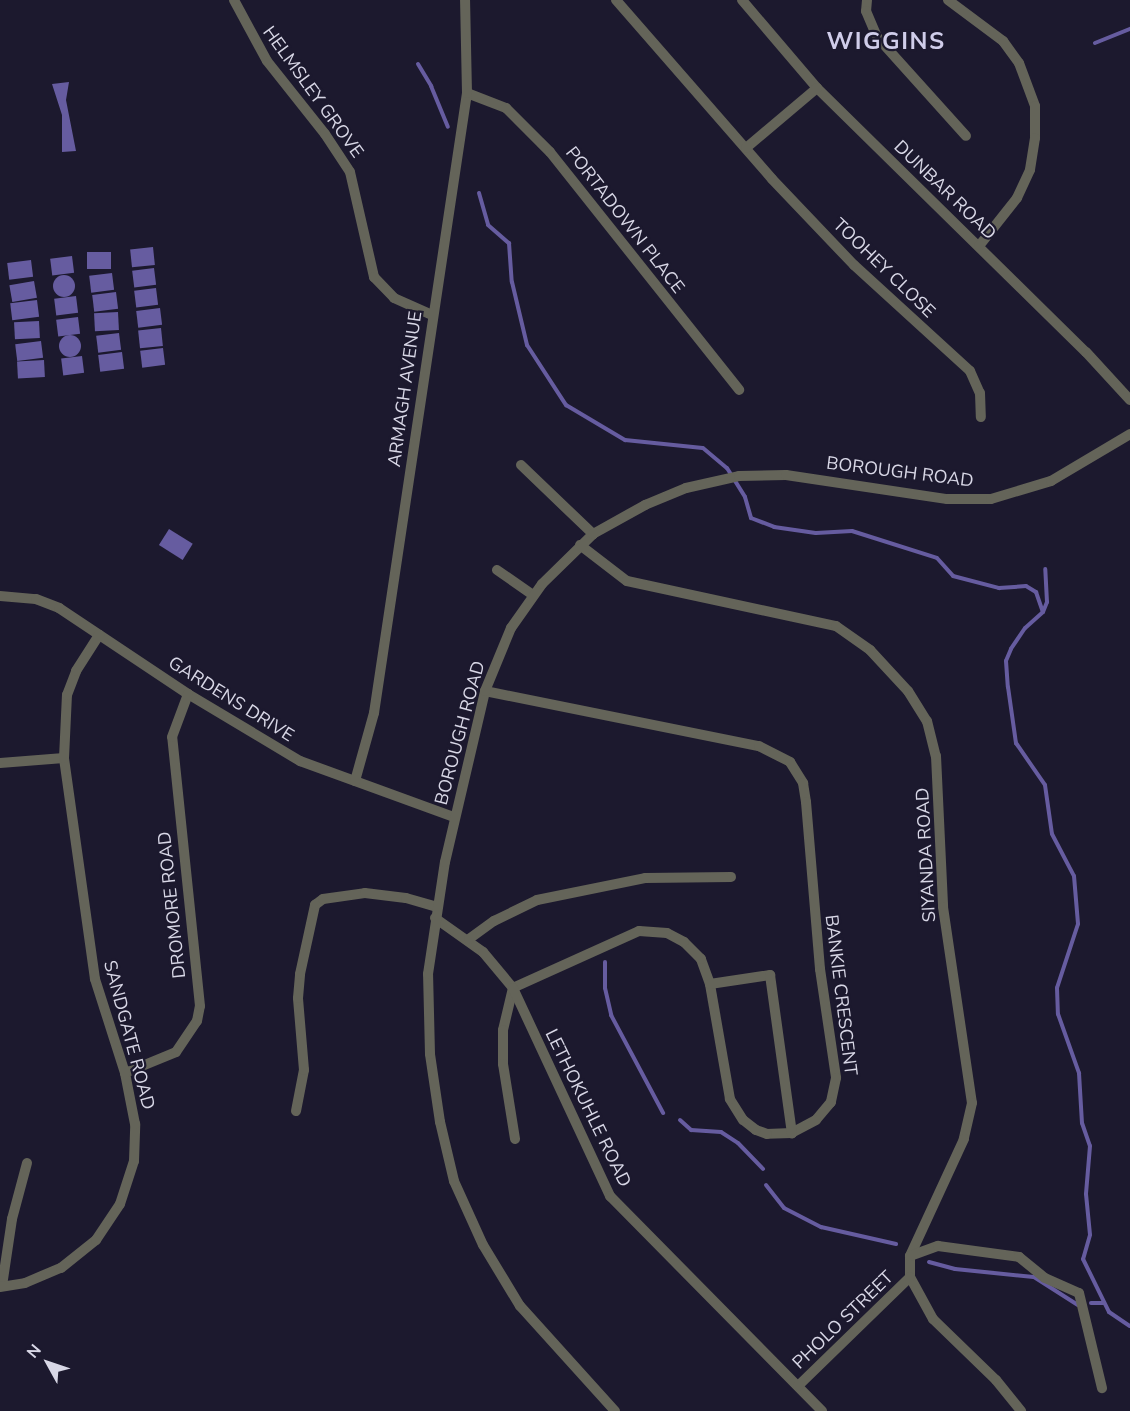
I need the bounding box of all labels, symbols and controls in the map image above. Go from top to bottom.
street label: HELMSLEY GROVE [258,22,368,162]
district label: WIGGINS [826,28,946,56]
street label: DUNBAR ROAD [889,136,1001,244]
street label: PORTADOWN PLACE [561,142,689,298]
street label: TOOHEY CLOSE [828,214,940,322]
street label: ARMAGH AVENUE [383,310,427,468]
street label: BOROUGH ROAD [825,452,975,492]
street label: GARDENS DRIVE [164,652,298,746]
street label: BOROUGH ROAD [430,659,490,807]
street label: SIYANDA ROAD [912,787,940,923]
street label: DROMORE ROAD [154,831,190,979]
street label: BANKIE CRESCENT [820,913,862,1077]
street label: SANDGATE ROAD [99,958,159,1112]
street label: LETHOKUHLE ROAD [540,1025,636,1191]
street label: PHOLO STREET [788,1266,898,1374]
north arrow [18,1333,78,1393]
text: N [22,1340,46,1363]

